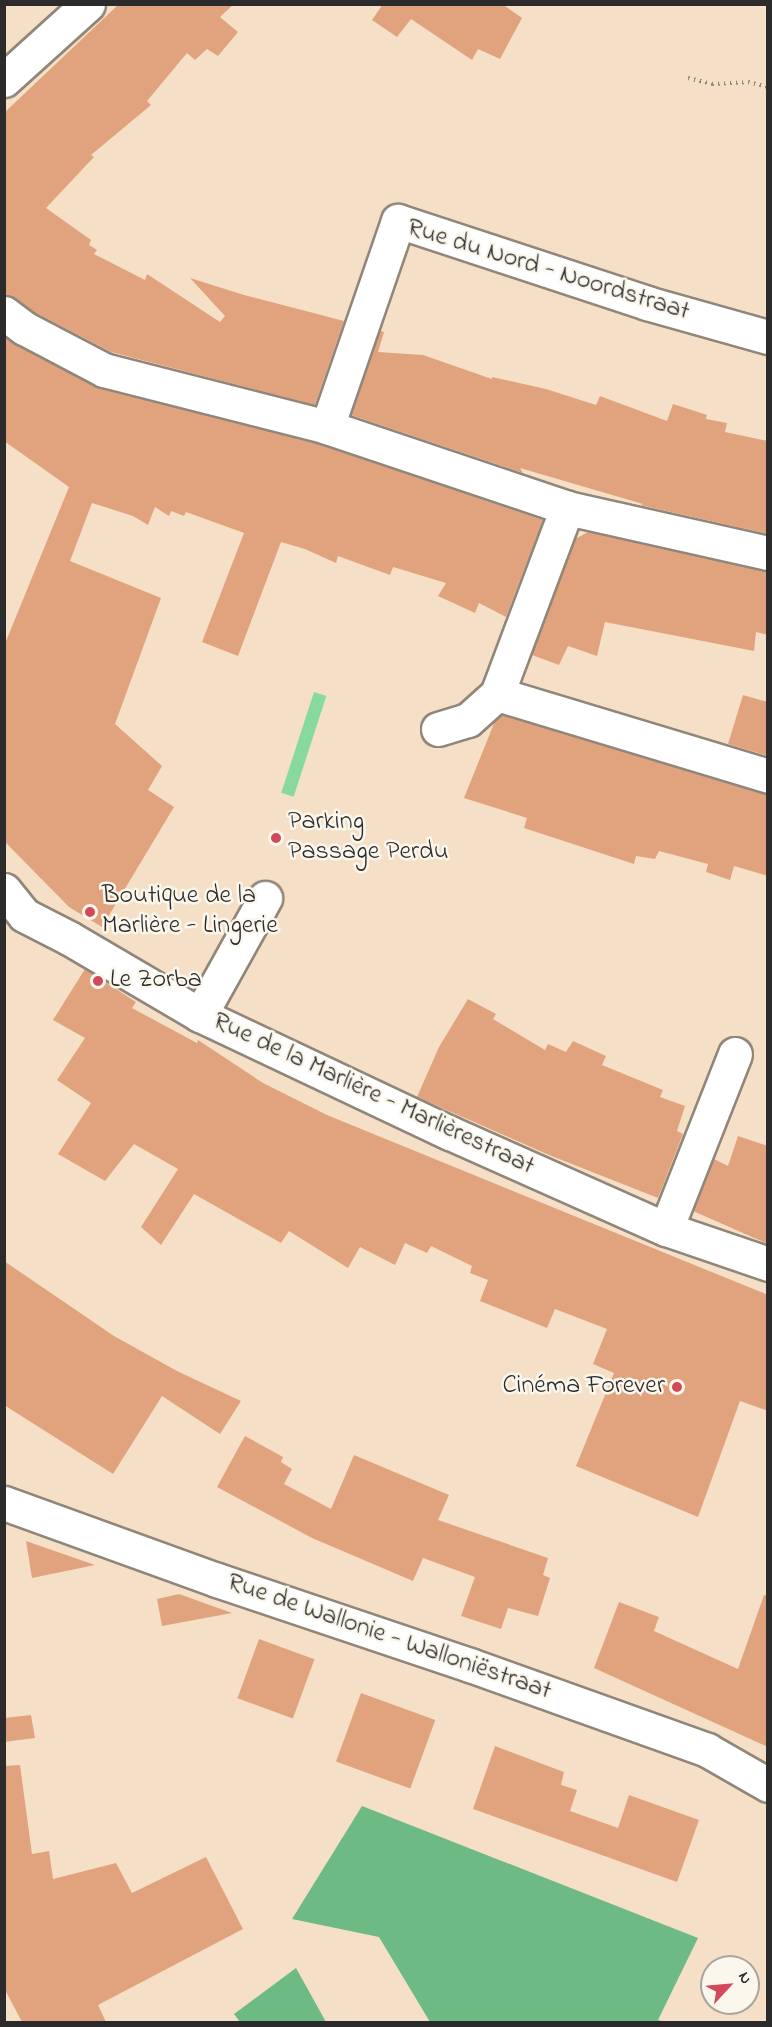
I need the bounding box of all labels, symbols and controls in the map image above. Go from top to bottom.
street label: Rue du Nord - Noordstraat [403,213,693,329]
place label: Parking Passage Perdu [288,807,448,868]
marker: Parking Passage Perdu [269,831,283,845]
place label: Boutique de la Marlière - Lingerie [102,881,278,942]
marker: Boutique de la Marlière - Lingerie [83,905,97,919]
place label: Le Zorba [110,965,202,997]
marker: Le Zorba [91,974,105,988]
street label: Rue de la Marlière - Marlièrestraat [207,1007,539,1183]
place label: Cinéma Forever [503,1371,665,1403]
marker: Cinéma Forever [670,1380,684,1394]
street label: Rue de Wallonie - Walloniëstraat [223,1568,555,1708]
north arrow [700,1955,760,2015]
text: N [731,1968,758,1988]

